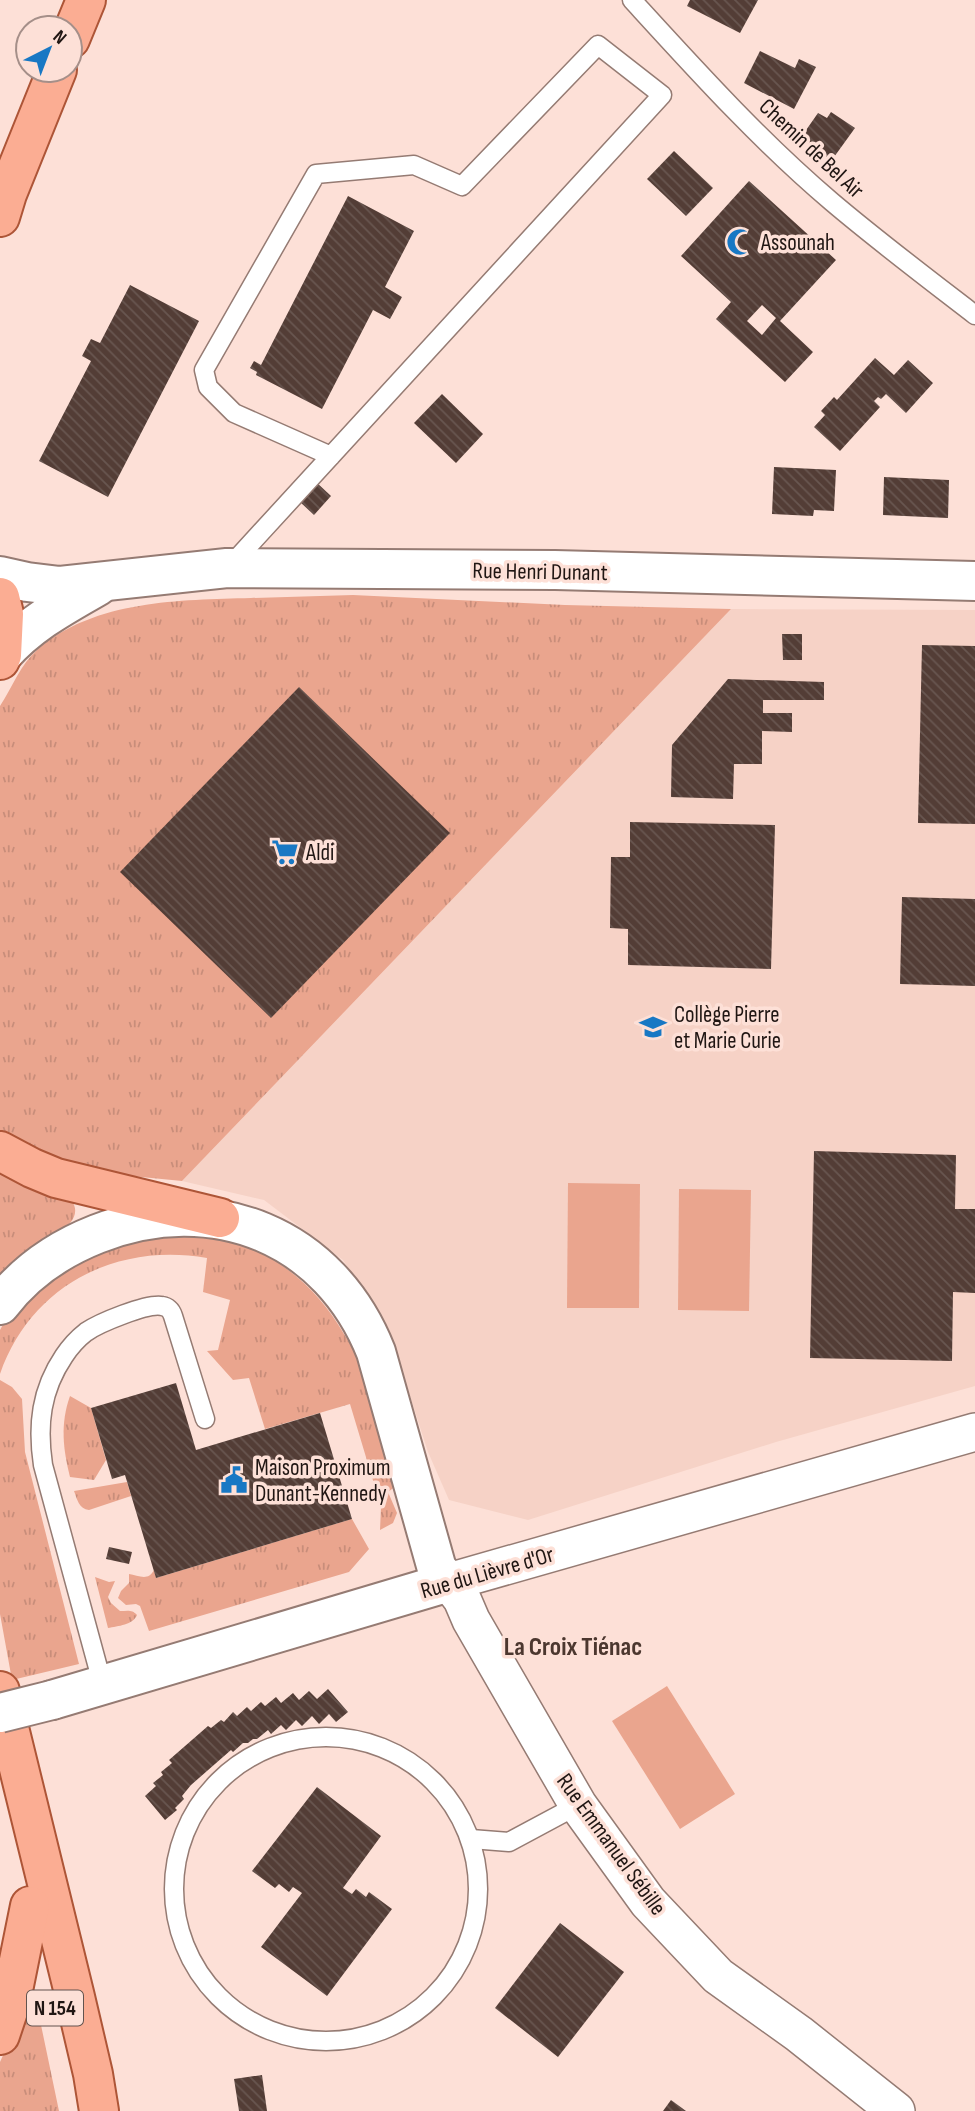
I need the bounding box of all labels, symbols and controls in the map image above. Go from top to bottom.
north arrow [14,14,84,84]
text: N [48,26,71,49]
street label: Chemin de Bel Air [753,93,870,205]
mosque icon: Assounah [725,227,755,257]
place label: Assounah [760,229,835,257]
street label: Rue Henri Dunant [472,557,608,587]
supermarket icon: Aldi [270,837,300,867]
place label: Aldi [305,839,334,867]
place label: Collège Pierre et Marie Curie [674,1001,781,1055]
school or university icon: Collège Pierre et Marie Curie [638,1012,668,1042]
place label: Maison Proximum Dunant-Kennedy [255,1454,390,1508]
public building icon: Maison Proximum Dunant-Kennedy [219,1465,249,1495]
street label: Rue du Lièvre d'Or [418,1541,557,1605]
district label: La Croix Tiénac [504,1632,642,1663]
street label: Rue Emmanuel Sébille [550,1768,672,1921]
road number: N 154 [27,1990,83,2025]

